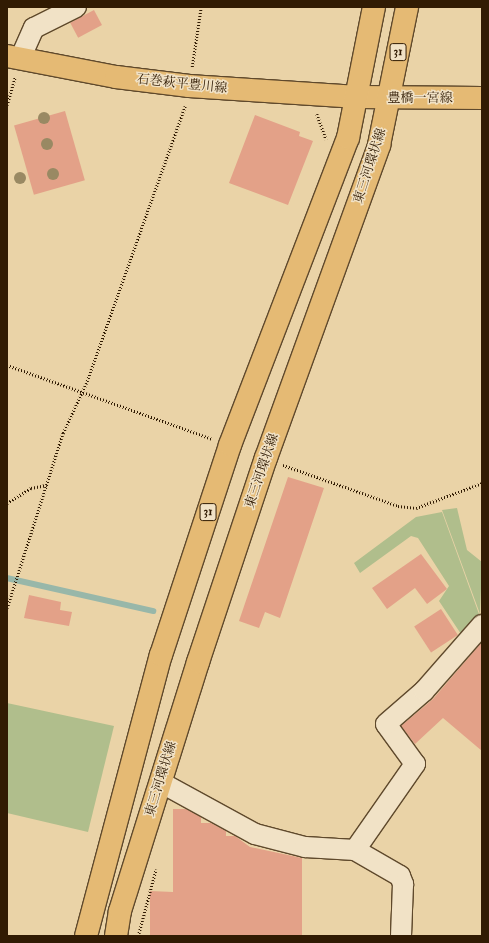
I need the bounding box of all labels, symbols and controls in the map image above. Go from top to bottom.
road number: 31 [389,42,407,62]
street label: 石巻萩平豊川線 [136,71,228,97]
street label: 豊橋一宮線 [388,90,452,106]
street label: 東三河環状線 [351,126,389,206]
street label: 東三河環状線 [242,432,282,510]
road number: 31 [199,502,217,522]
street label: 東三河環状線 [142,739,180,819]

